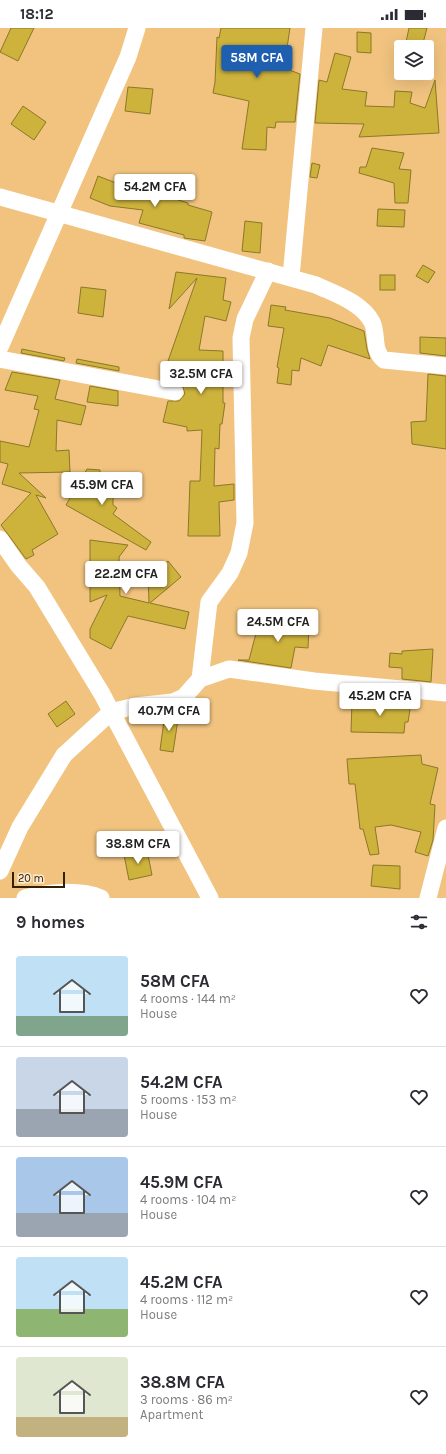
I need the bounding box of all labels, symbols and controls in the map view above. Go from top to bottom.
text: 18:12 [20,5,54,23]
map controls [394,40,434,80]
button: layers [394,40,434,80]
pin: 58M CFA [220,45,294,79]
text: 58M CFA [230,50,284,65]
pin: 54.2M CFA [109,174,201,208]
text: 54.2M CFA [123,179,187,194]
pin: 32.5M CFA [155,361,247,395]
text: 32.5M CFA [169,366,233,381]
pin: 45.9M CFA [56,472,148,506]
text: 45.9M CFA [70,477,134,492]
pin: 22.2M CFA [80,561,172,595]
text: 22.2M CFA [94,566,158,581]
pin: 24.5M CFA [232,609,324,643]
text: 24.5M CFA [246,614,310,629]
pin: 45.2M CFA [334,683,426,717]
text: 45.2M CFA [348,688,412,703]
pin: 40.7M CFA [123,698,215,732]
text: 40.7M CFA [138,703,200,718]
pin: 38.8M CFA [92,831,184,865]
text: 38.8M CFA [106,836,170,851]
scale bar [12,870,65,889]
text: 20 m [18,872,44,885]
icon: filters [408,911,430,933]
text: 9 homes [16,912,85,932]
text: 58M CFA [140,971,210,991]
icon: home [48,972,96,1020]
icon: heart [408,985,430,1007]
text: 4 rooms · 144 m² [140,991,236,1006]
text: House [140,1006,177,1021]
text: 54.2M CFA [140,1072,223,1092]
icon: home [48,1073,96,1121]
icon: heart [408,1086,430,1108]
text: 5 rooms · 153 m² [140,1092,237,1107]
text: House [140,1107,177,1122]
text: 45.9M CFA [140,1172,223,1192]
icon: home [48,1173,96,1221]
icon: heart [408,1186,430,1208]
text: 4 rooms · 104 m² [140,1192,236,1207]
text: House [140,1207,177,1222]
text: 45.2M CFA [140,1272,223,1292]
icon: home [48,1273,96,1321]
icon: heart [408,1286,430,1308]
text: 4 rooms · 112 m² [140,1292,233,1307]
text: House [140,1307,177,1322]
text: 38.8M CFA [140,1372,225,1392]
icon: home [48,1373,96,1421]
icon: heart [408,1386,430,1408]
text: 3 rooms · 86 m² [140,1392,233,1407]
text: Apartment [140,1407,203,1422]

